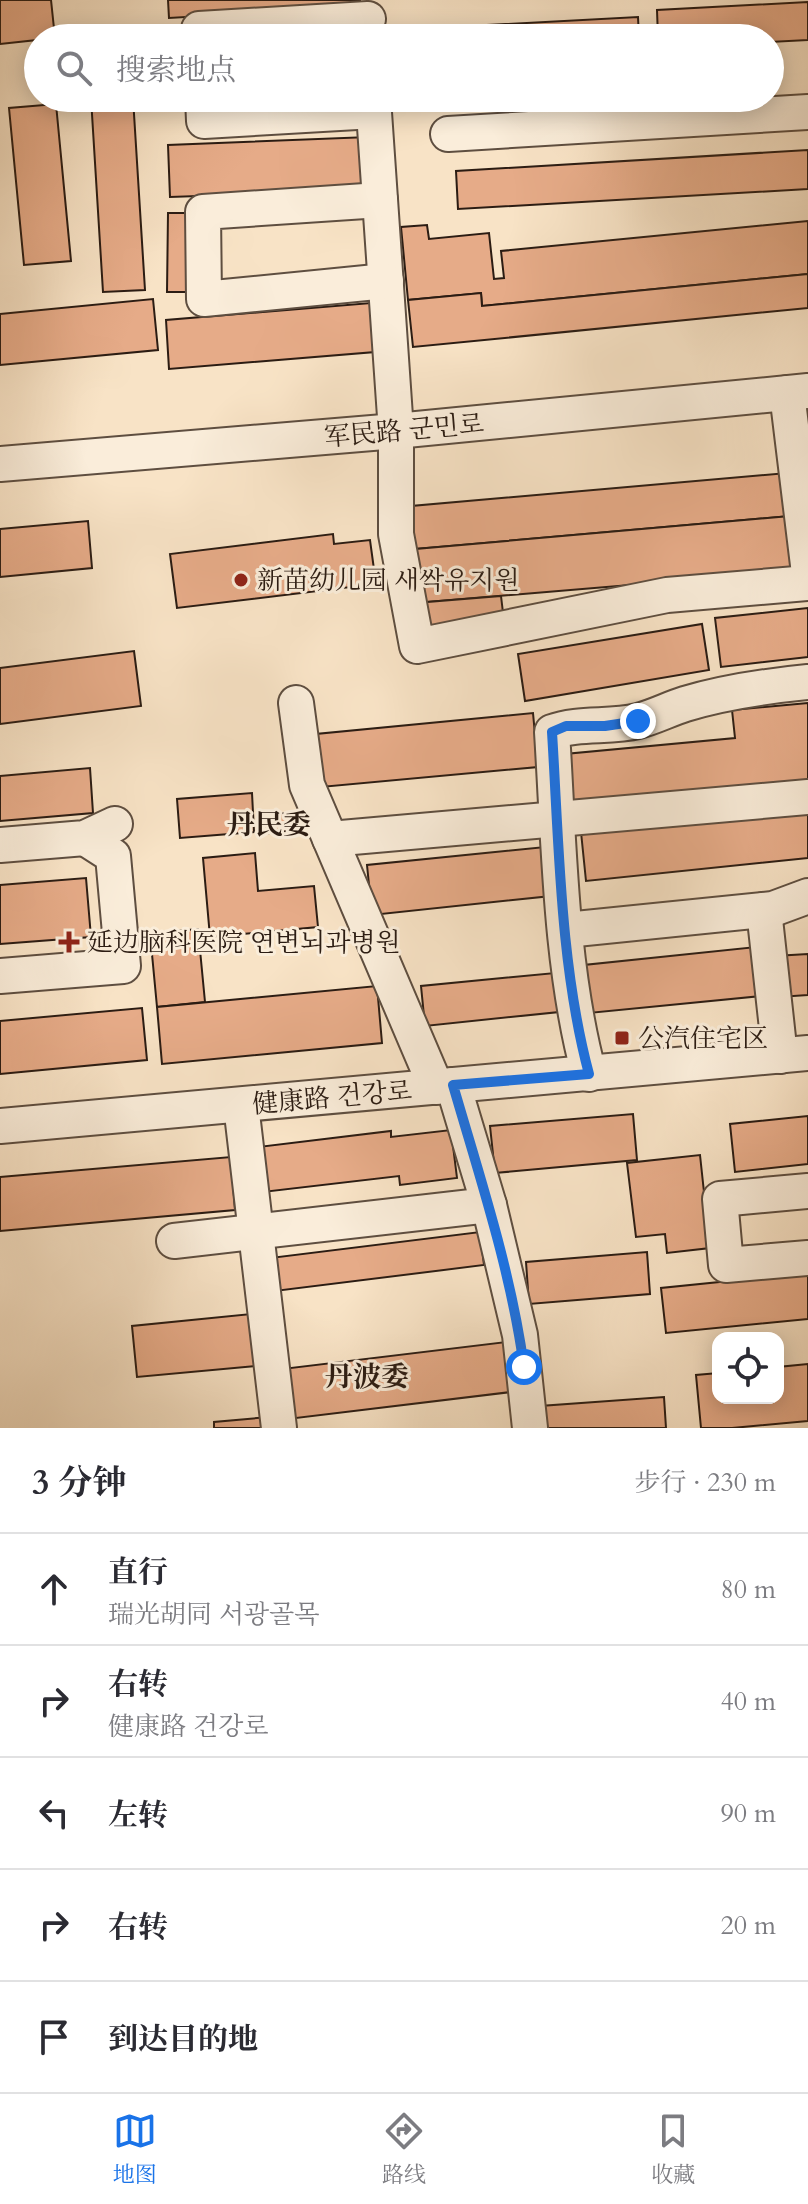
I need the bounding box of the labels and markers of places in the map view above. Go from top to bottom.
place label: 新苗幼儿园 새싹유지원 [257,563,520,598]
marker: 新苗幼儿园 새싹유지원 [232,571,250,589]
place label: 延边脑科医院 연변뇌과병원 [87,925,401,960]
marker: 延边脑科医院 연변뇌과병원 [58,931,80,953]
place label: 公汽住宅区 [638,1021,768,1056]
marker: 公汽住宅区 [613,1029,631,1047]

